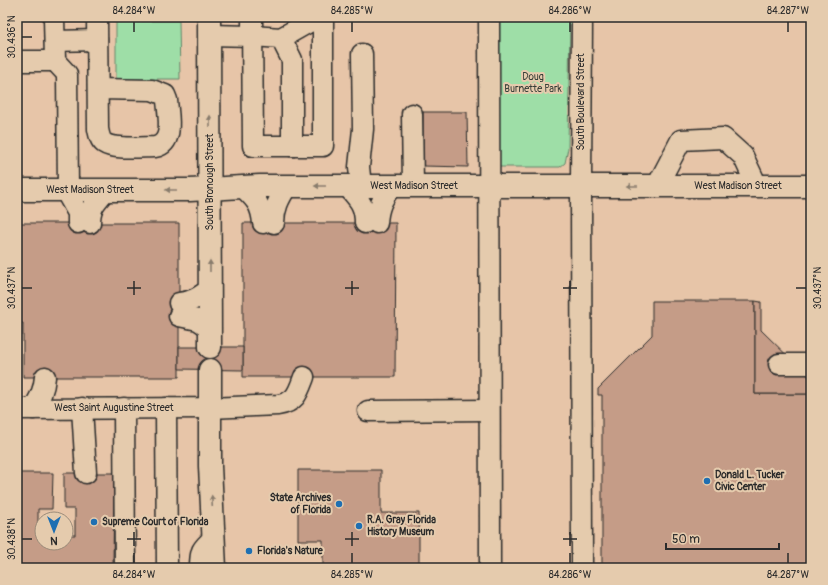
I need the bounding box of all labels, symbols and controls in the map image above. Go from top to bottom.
text: 84.284°W [113,5,156,17]
text: 84.285°W [331,5,373,17]
text: 84.286°W [549,5,592,17]
text: 84.287°W [767,5,809,17]
text: 30.436°N [6,15,18,58]
street label: South Boulevard Street [575,52,587,151]
park label: Doug Burnette Park [504,71,563,95]
one-way arrow [206,115,213,127]
street label: South Bronough Street [204,133,216,230]
street label: West Madison Street [370,180,459,192]
street label: West Madison Street [694,180,783,192]
one-way arrow [313,183,326,189]
one-way arrow [625,183,638,189]
street label: West Madison Street [46,184,135,196]
one-way arrow [164,187,177,193]
one-way arrow [207,259,213,272]
text: 30.437°N [6,267,18,309]
text: 30.437°N [812,267,824,309]
street label: West Saint Augustine Street [54,402,175,414]
place label: Donald L. Tucker Civic Center [715,469,785,493]
marker: Donald L. Tucker Civic Center [702,476,712,486]
place label: State Archives of Florida [270,492,332,516]
one-way arrow [208,495,215,507]
marker: State Archives of Florida [334,499,344,509]
north arrow [34,511,74,551]
place label: R.A. Gray Florida History Museum [367,514,436,538]
place label: Supreme Court of Florida [102,516,209,528]
marker: Supreme Court of Florida [89,517,99,527]
text: 30.438°N [6,518,18,560]
marker: R.A. Gray Florida History Museum [354,521,364,531]
scale bar [666,525,779,551]
text: 50 m [672,532,700,547]
text: N [50,534,58,547]
place label: Florida's Nature [257,545,324,557]
marker: Florida's Nature [244,546,254,556]
text: 84.284°W [113,569,156,581]
text: 84.285°W [331,569,373,581]
text: 84.286°W [549,569,592,581]
text: 84.287°W [767,569,809,581]

